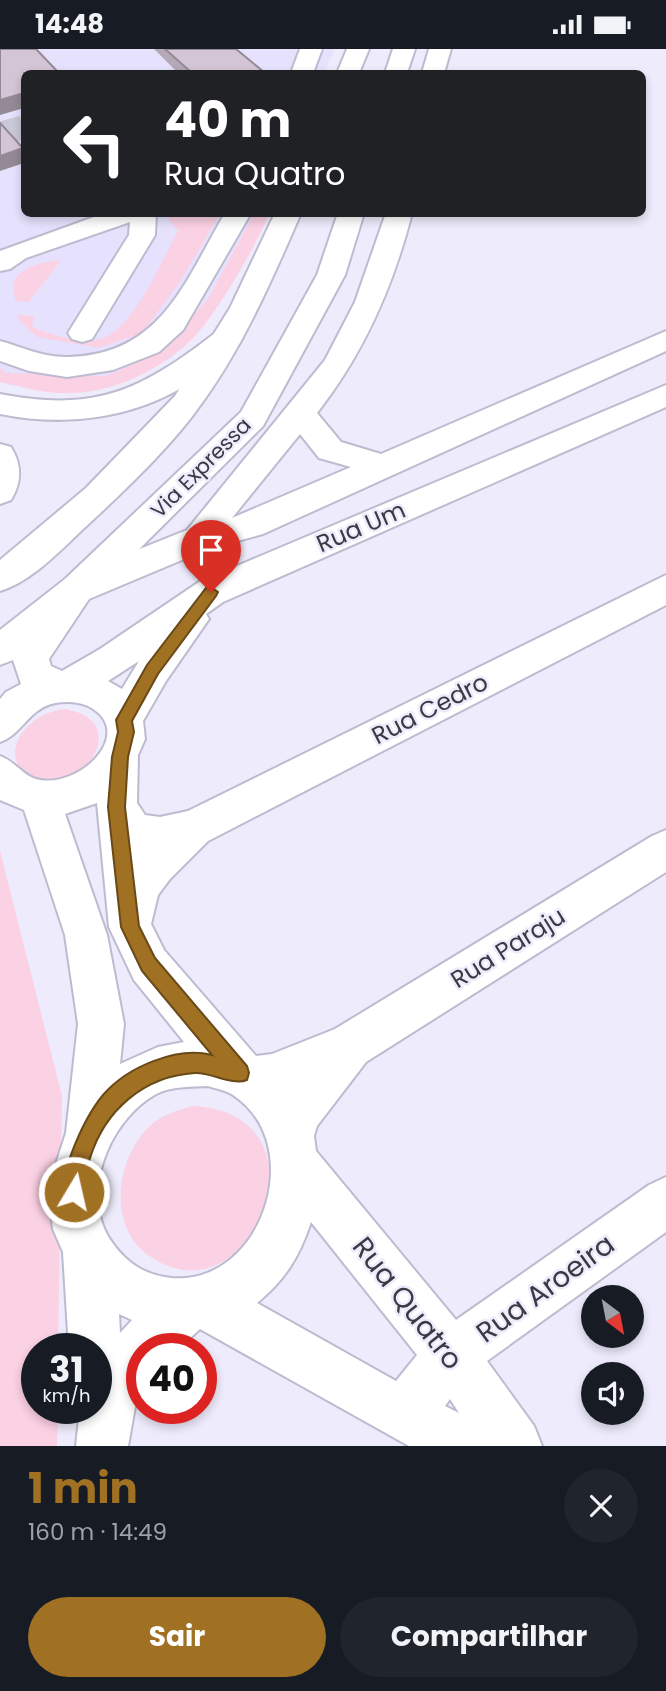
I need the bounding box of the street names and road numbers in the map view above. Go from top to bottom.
street label: Via Expressa [144,411,257,524]
street label: Rua Um [311,493,410,560]
street label: Rua Cedro [366,665,494,752]
street label: Rua Paraju [444,899,571,996]
street label: Rua Aroeira [468,1225,622,1352]
street label: Rua Quatro [343,1229,472,1378]

